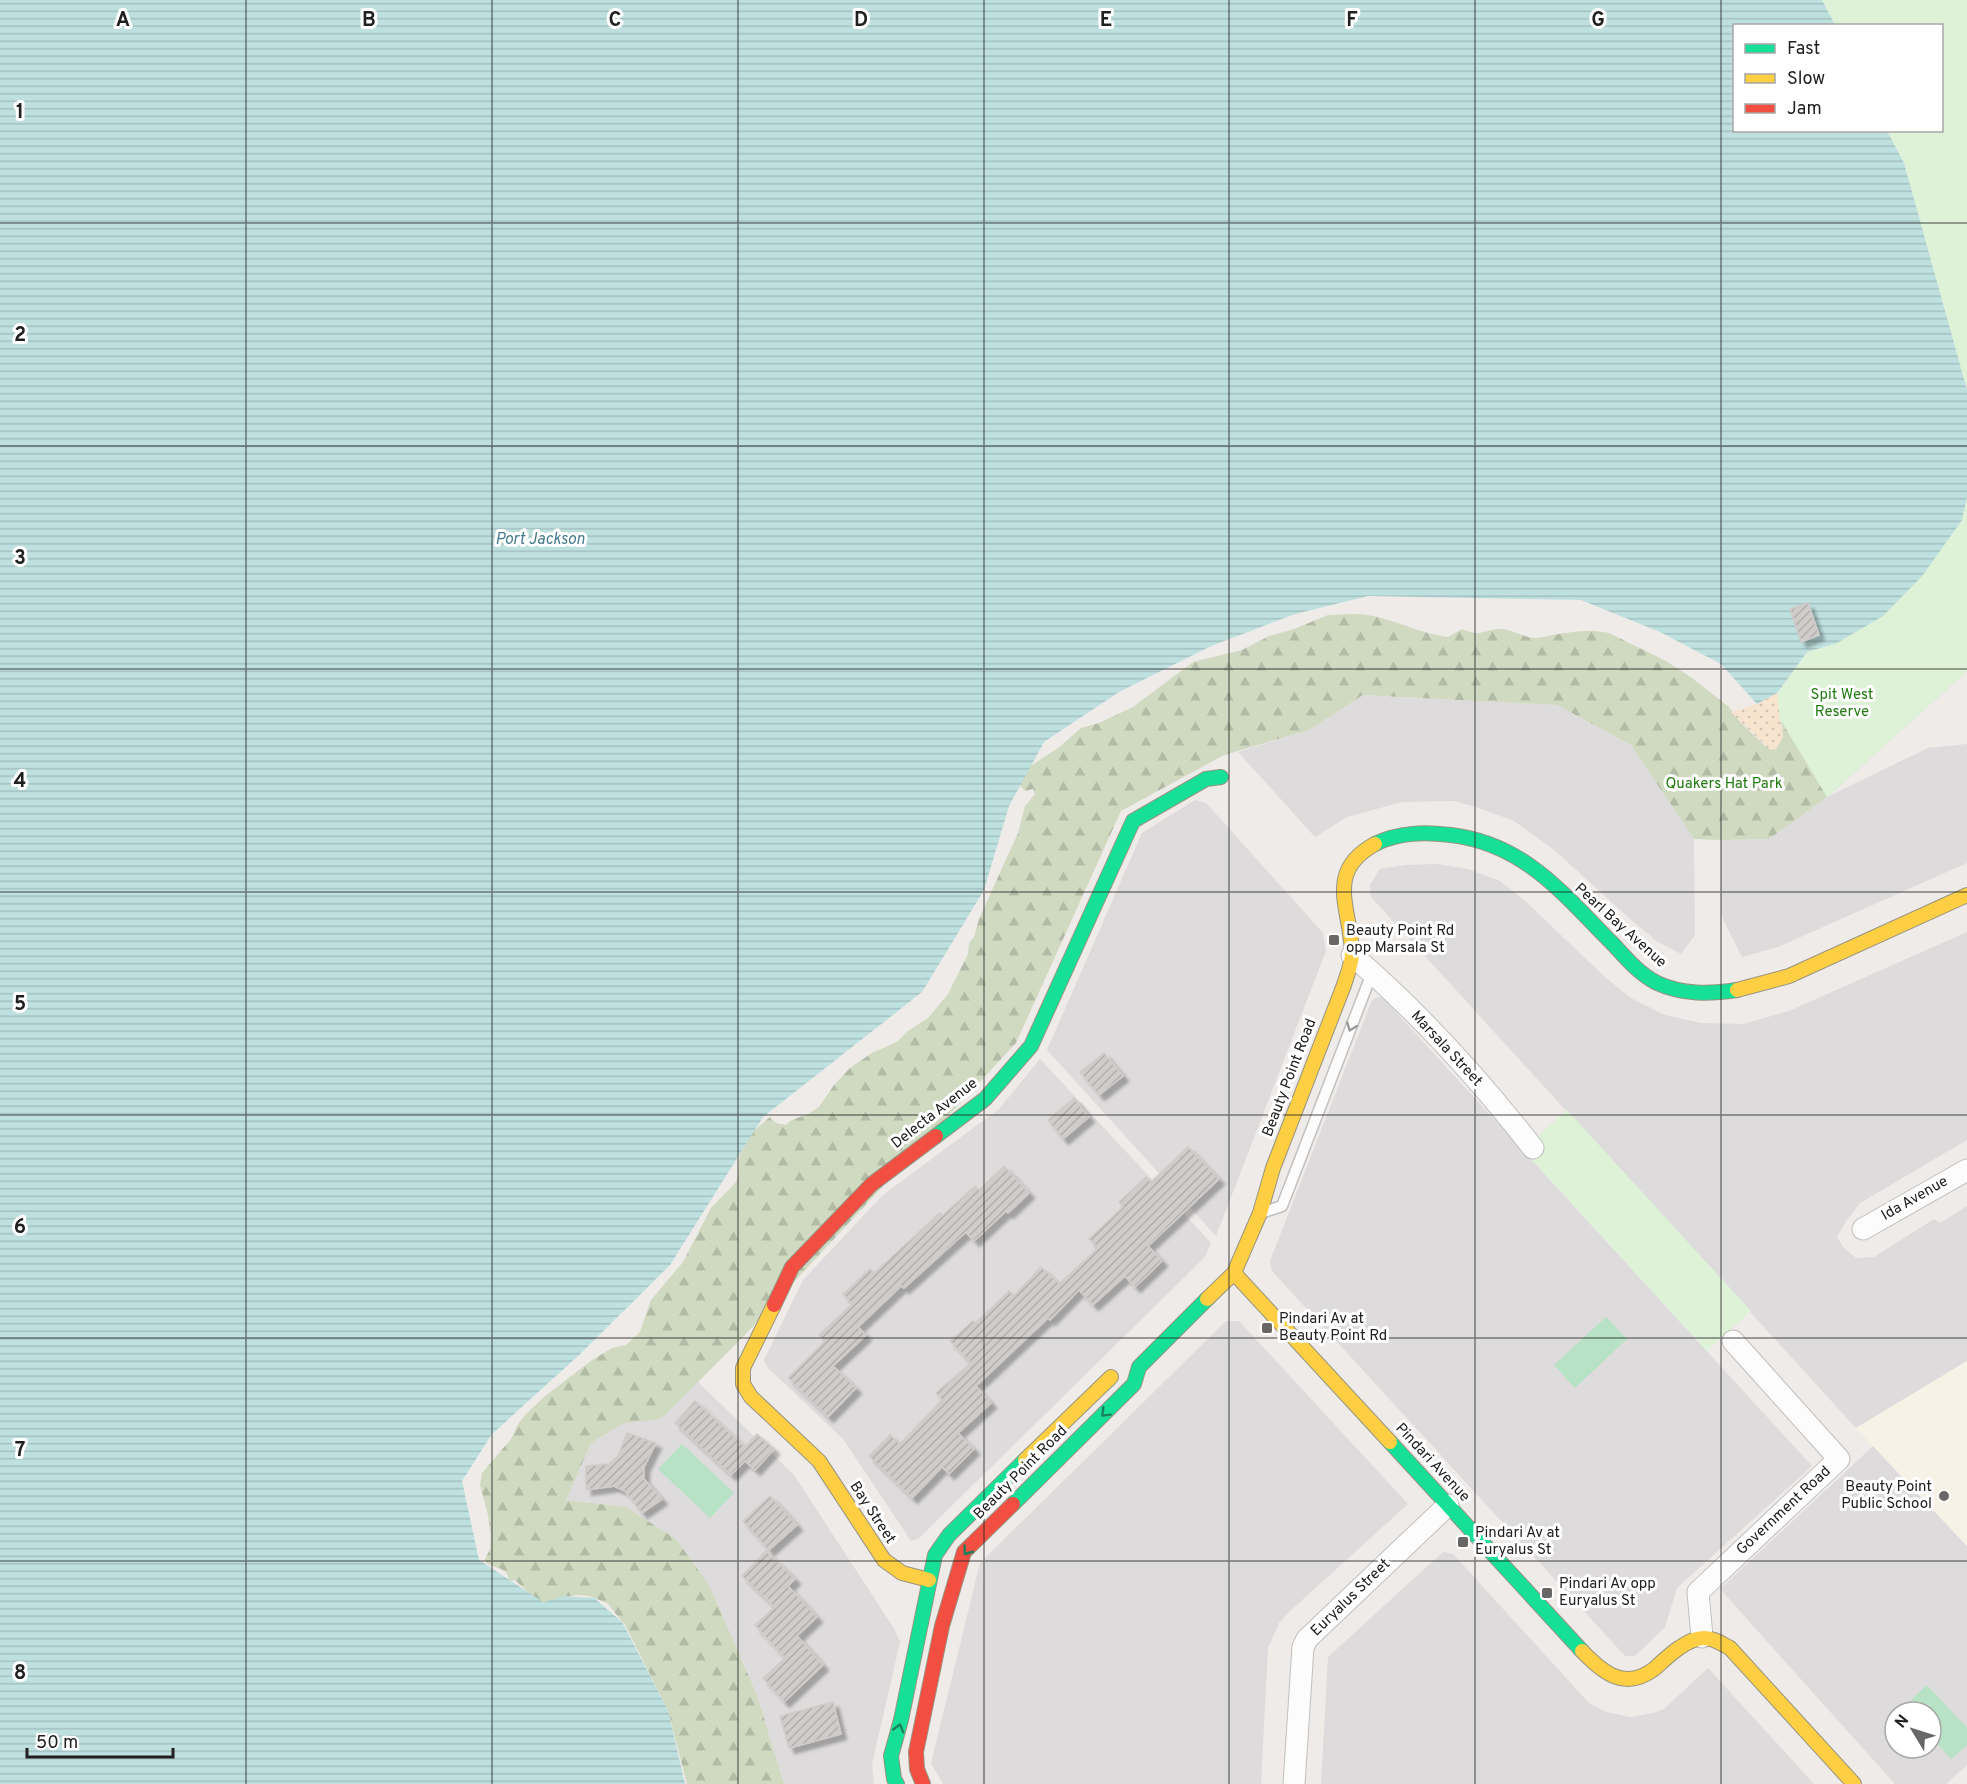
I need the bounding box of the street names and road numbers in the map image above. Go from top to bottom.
street label: Pearl Bay Avenue [1570,880,1670,972]
street label: Marsala Street [1406,1007,1486,1091]
street label: Beauty Point Road [1259,1016,1321,1140]
street label: Delecta Avenue [888,1074,982,1154]
street label: Ida Avenue [1878,1172,1952,1226]
street label: Pindari Avenue [1391,1420,1473,1506]
street label: Beauty Point Road [970,1422,1072,1524]
street label: Government Road [1733,1462,1835,1560]
street label: Bay Street [845,1478,899,1548]
street label: Euryalus Street [1307,1555,1395,1641]

